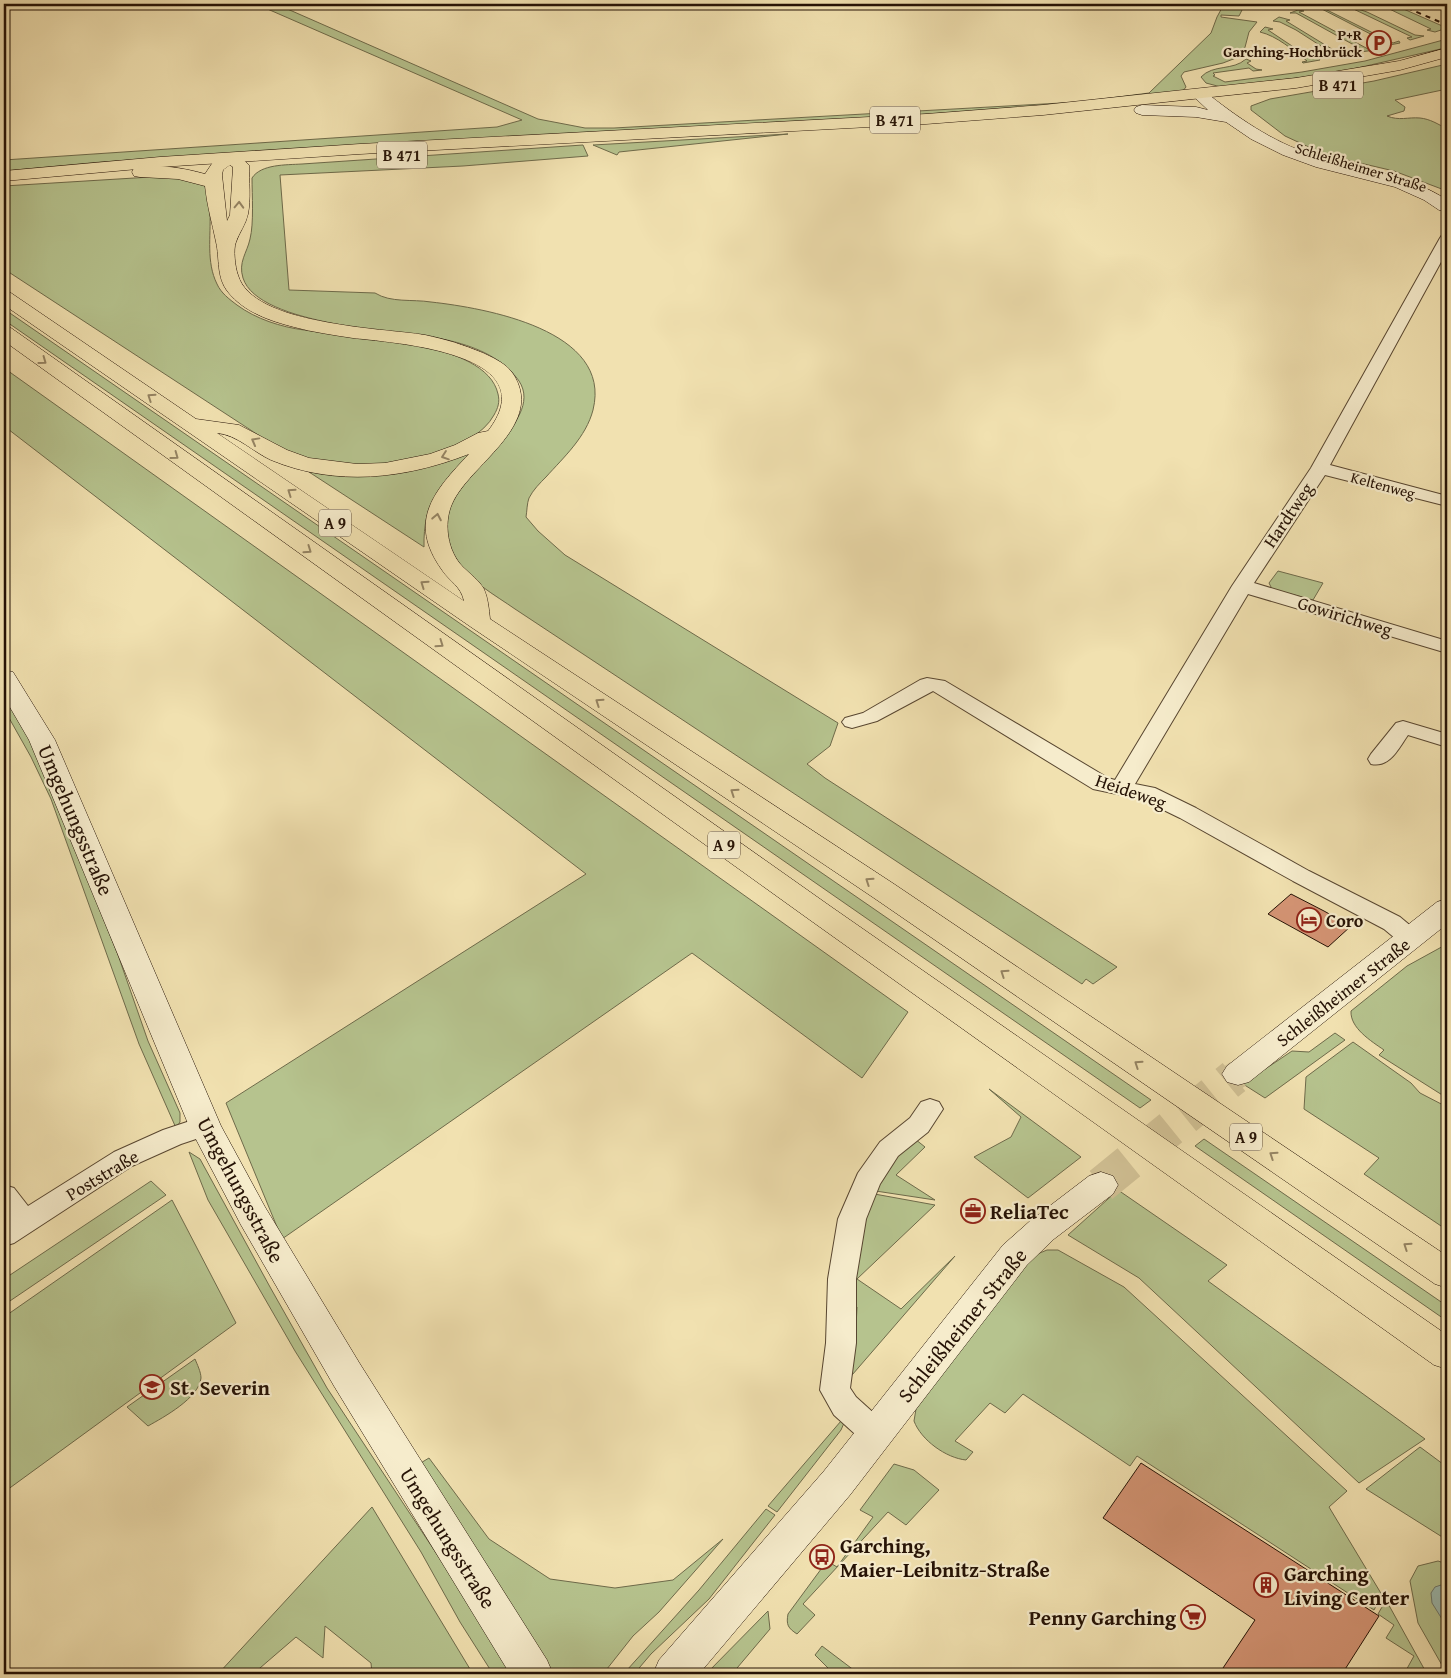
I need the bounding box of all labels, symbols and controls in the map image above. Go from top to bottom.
place label: P+R Garching-Hochbrück [1223,24,1363,62]
parking icon: P+R Garching-Hochbrück [1366,30,1392,56]
road number: B 471 [1313,72,1363,98]
road number: B 471 [870,106,920,134]
street label: Schleißheimer Straße [1293,137,1429,197]
road number: B 471 [377,142,427,168]
one-way arrow [234,201,244,209]
one-way arrow [37,355,47,364]
one-way arrow [148,394,157,403]
one-way arrow [251,437,260,447]
one-way arrow [169,450,179,459]
one-way arrow [441,450,450,460]
street label: Keltenweg [1349,466,1418,504]
street label: Hardtweg [1256,477,1320,553]
one-way arrow [287,489,296,498]
road number: A 9 [319,509,351,536]
one-way arrow [432,512,442,521]
one-way arrow [302,544,312,553]
one-way arrow [421,581,430,591]
street label: Gowirichweg [1294,589,1396,643]
one-way arrow [434,638,444,647]
one-way arrow [595,698,604,708]
street label: Umgehungsstraße [30,740,122,900]
street label: Heideweg [1092,766,1170,816]
one-way arrow [730,788,739,798]
road number: A 9 [708,832,740,858]
one-way arrow [866,878,875,888]
hotel icon: Coro [1296,907,1322,933]
place label: Coro [1326,907,1364,934]
street label: Schleißheimer Straße [1270,931,1416,1053]
one-way arrow [1000,969,1009,979]
one-way arrow [1134,1061,1144,1070]
street label: Umgehungsstraße [189,1112,293,1269]
road number: A 9 [1230,1124,1262,1150]
street label: Poststraße [60,1143,144,1207]
one-way arrow [1269,1152,1278,1161]
place label: ReliaTec [990,1196,1069,1227]
office icon: ReliaTec [960,1198,986,1224]
street label: Schleißheimer Straße [890,1241,1034,1409]
one-way arrow [1403,1243,1413,1252]
place label: St. Severin [170,1372,271,1403]
school or university icon: St. Severin [139,1374,165,1400]
street label: Umgehungsstraße [392,1461,504,1615]
place label: Garching, Maier-Leibnitz-Straße [840,1530,1050,1585]
bus stop icon: Garching, Maier-Leibnitz-Straße [809,1544,835,1570]
place label: Garching Living Center [1284,1558,1410,1613]
building icon: Garching Living Center [1253,1572,1279,1598]
place label: Penny Garching [1029,1602,1177,1633]
supermarket icon: Penny Garching [1180,1604,1206,1630]

